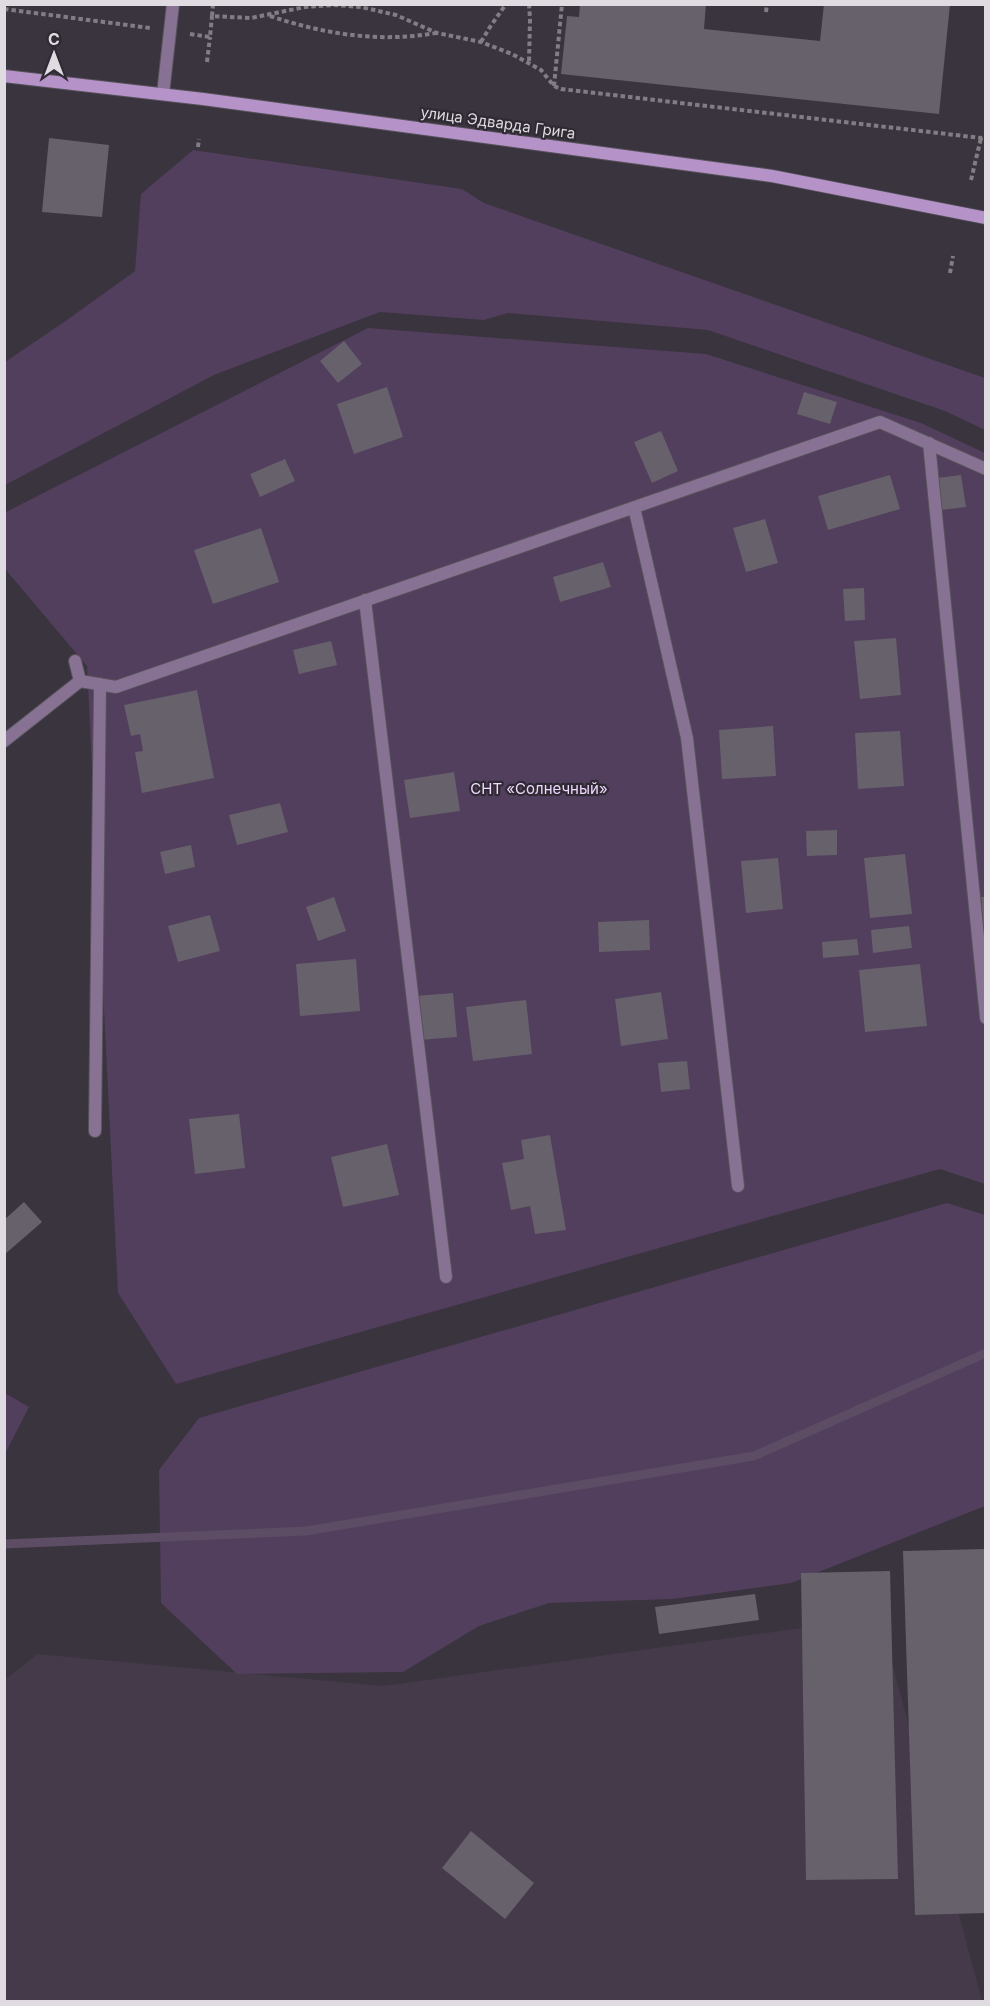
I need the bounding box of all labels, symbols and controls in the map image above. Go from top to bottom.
north arrow [24,24,84,84]
text: С [48,29,60,49]
street label: улица Эдварда Грига [419,102,577,143]
park label: СНТ «Солнечный» [470,779,608,798]

